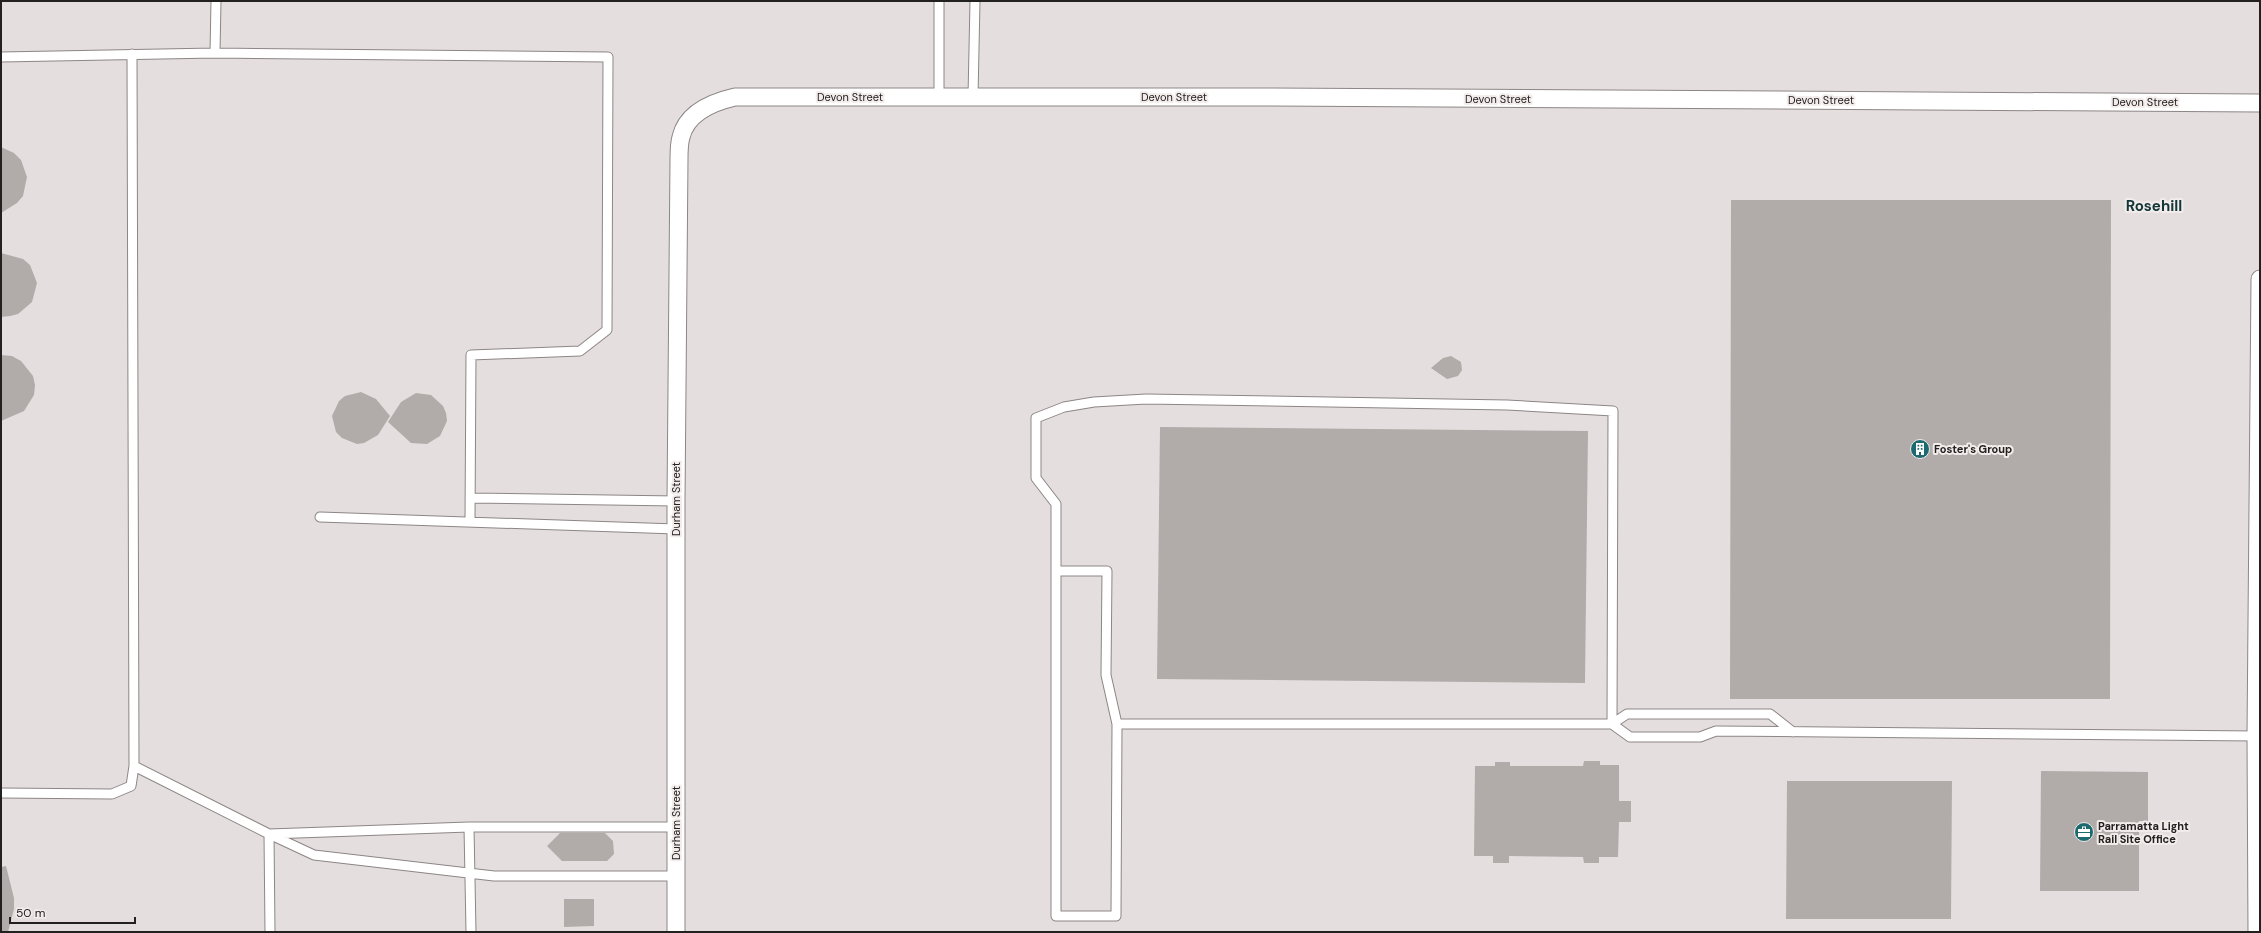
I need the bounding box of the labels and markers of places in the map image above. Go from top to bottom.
building icon: Foster's Group [1909,438,1931,460]
place label: Foster's Group [1934,442,2012,456]
place label: Parramatta Light Rail Site Office [2098,819,2189,846]
office icon: Parramatta Light Rail Site Office [2073,821,2095,843]

